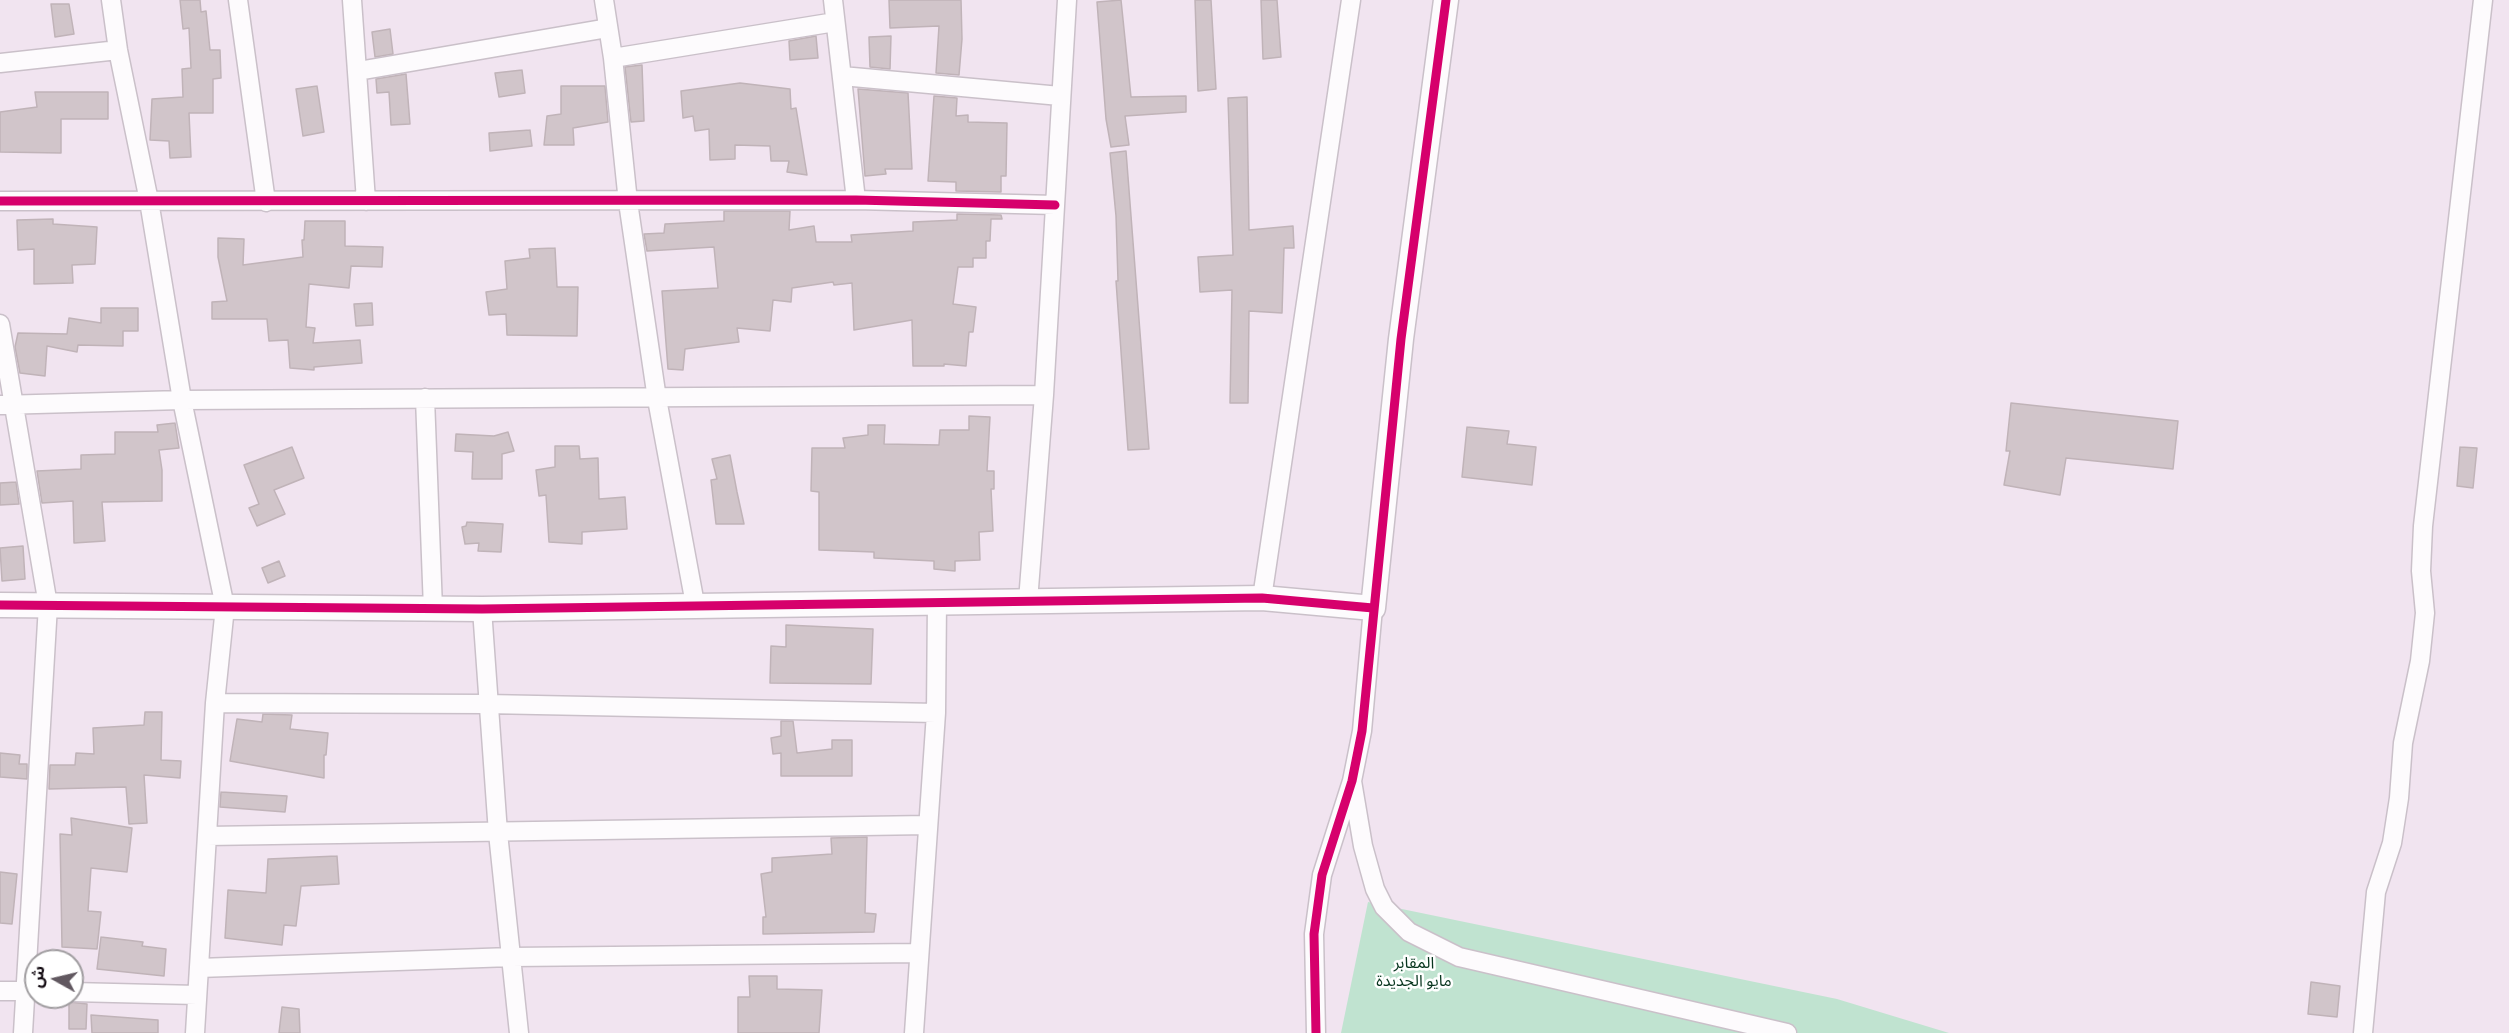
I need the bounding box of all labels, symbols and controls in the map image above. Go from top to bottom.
north arrow [24,949,84,1009]
park label: المقابر مايو الجديدة [1376,954,1452,992]
text: ش [27,965,49,989]

